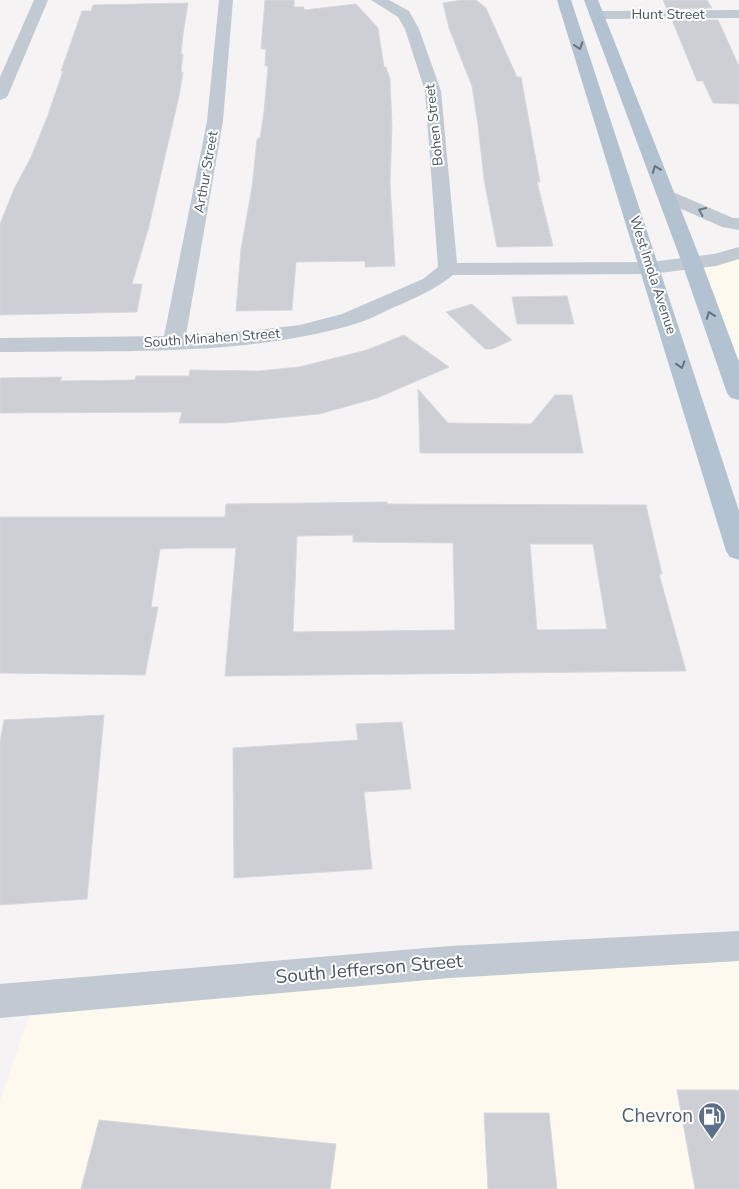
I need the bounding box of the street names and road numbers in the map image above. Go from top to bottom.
street label: Hunt Street [631,5,705,24]
street label: Bohen Street [420,83,448,167]
street label: Arthur Street [189,129,223,215]
street label: West Imola Avenue [625,213,681,337]
street label: South Minahen Street [143,324,281,352]
street label: South Jefferson Street [274,948,464,990]

